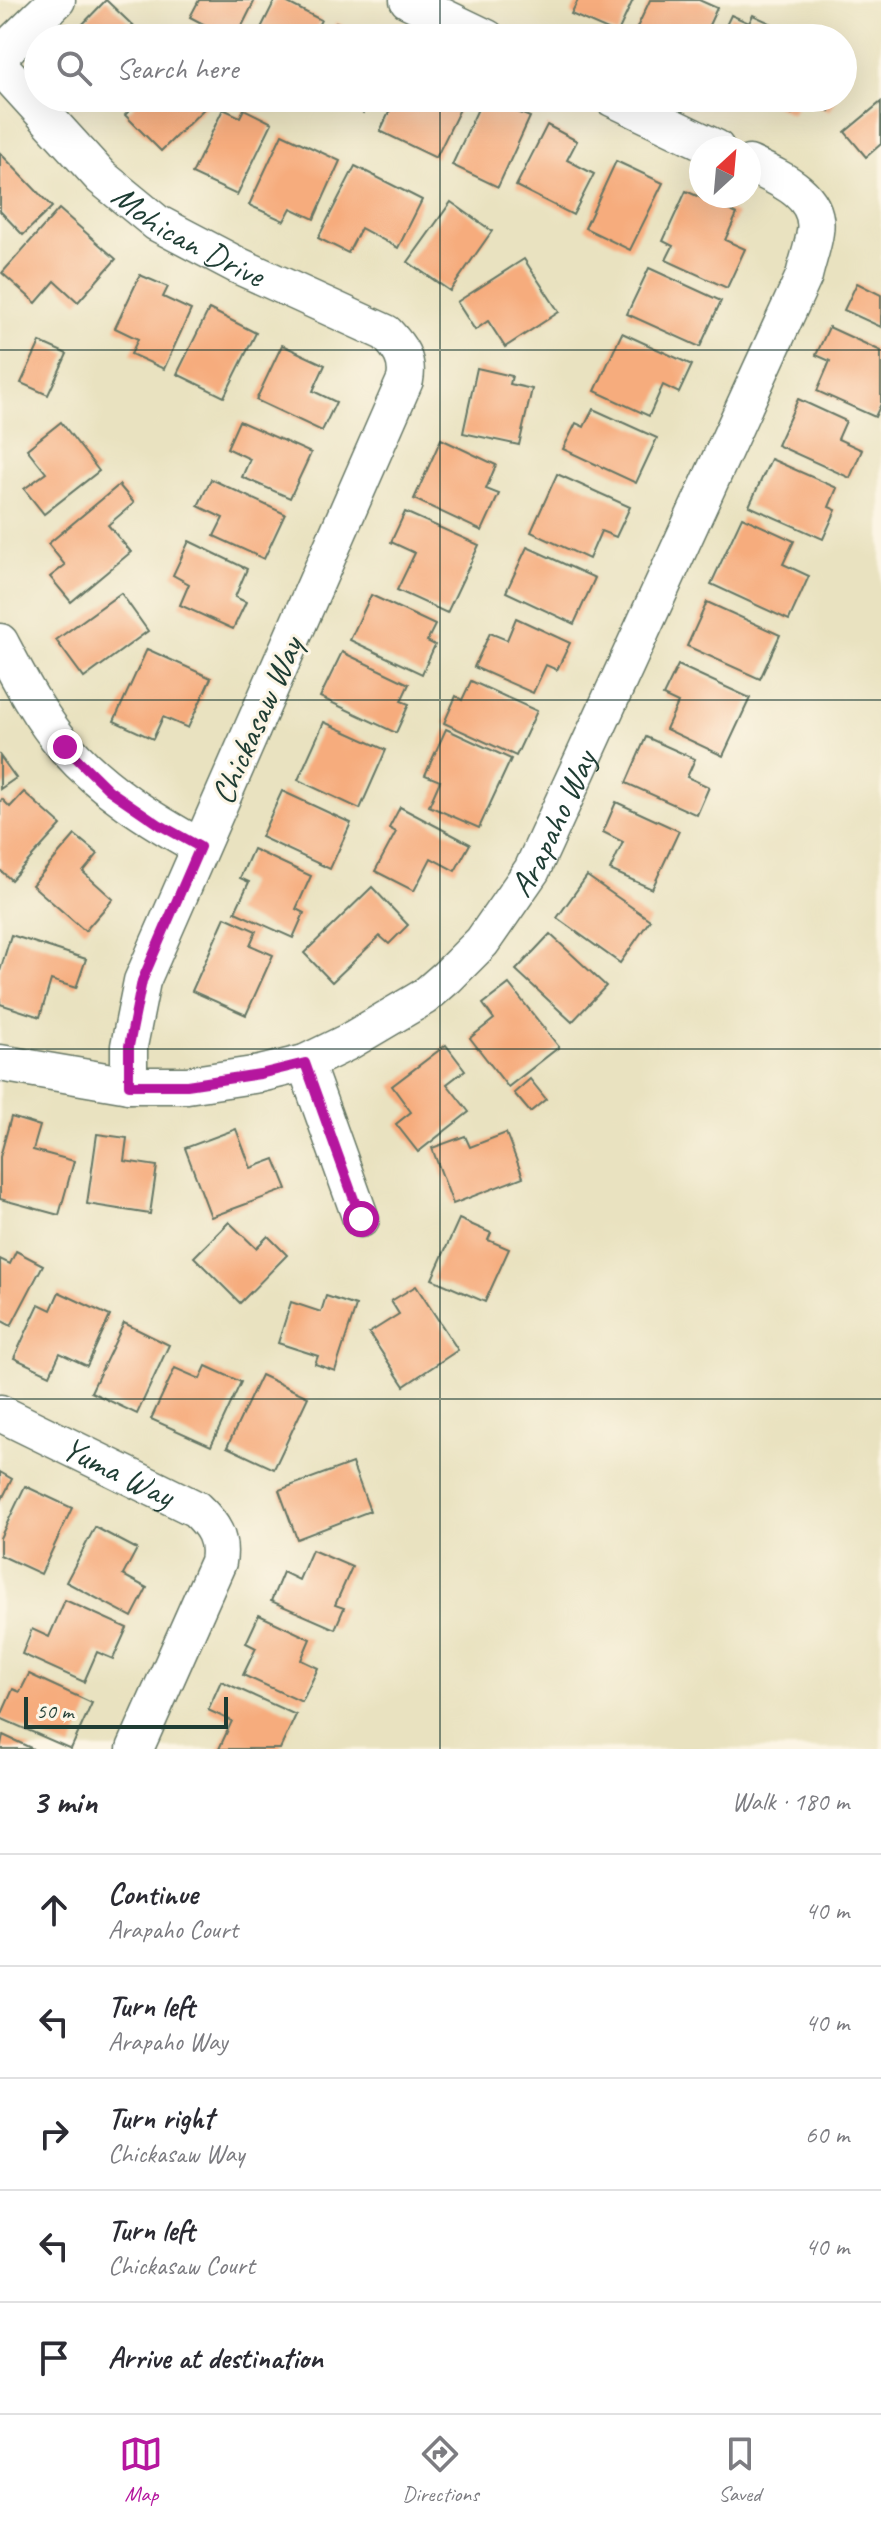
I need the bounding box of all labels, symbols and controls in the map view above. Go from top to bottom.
search box [24,24,857,112]
icon: search [52,46,96,90]
text: Search here [116,49,238,87]
north arrow [689,136,761,208]
street label: Mohican Drive [104,174,273,297]
street label: Chickasaw Way [201,627,314,810]
route end [47,729,83,765]
street label: Arapaho Way [499,742,607,905]
route start [343,1201,379,1237]
street label: Yuma Way [56,1426,183,1518]
scale bar [24,1693,228,1729]
text: 50 m [36,1697,73,1725]
text: 3 min [32,1780,97,1823]
text: Walk · 180 m [732,1785,849,1818]
text: Continue [108,1875,198,1913]
icon: ahead [32,1888,76,1932]
text: 40 m [805,1894,849,1927]
text: Arapaho Court [108,1913,238,1946]
text: Turn left [108,1987,195,2025]
icon: left [32,2000,76,2044]
text: 40 m [805,2006,849,2039]
text: Arapaho Way [108,2025,227,2058]
text: Turn right [108,2099,213,2137]
icon: right [32,2112,76,2156]
text: 60 m [805,2118,849,2151]
text: Chickasaw Way [108,2137,244,2170]
text: Turn left [108,2211,195,2249]
icon: left [32,2224,76,2268]
text: 40 m [805,2230,849,2263]
text: Chickasaw Court [108,2249,255,2282]
icon: arrive [32,2336,76,2380]
text: Arrive at destination [108,2339,323,2377]
tab: Map [119,2432,163,2508]
tab: Directions [402,2432,479,2508]
tab: Saved [718,2432,762,2508]

